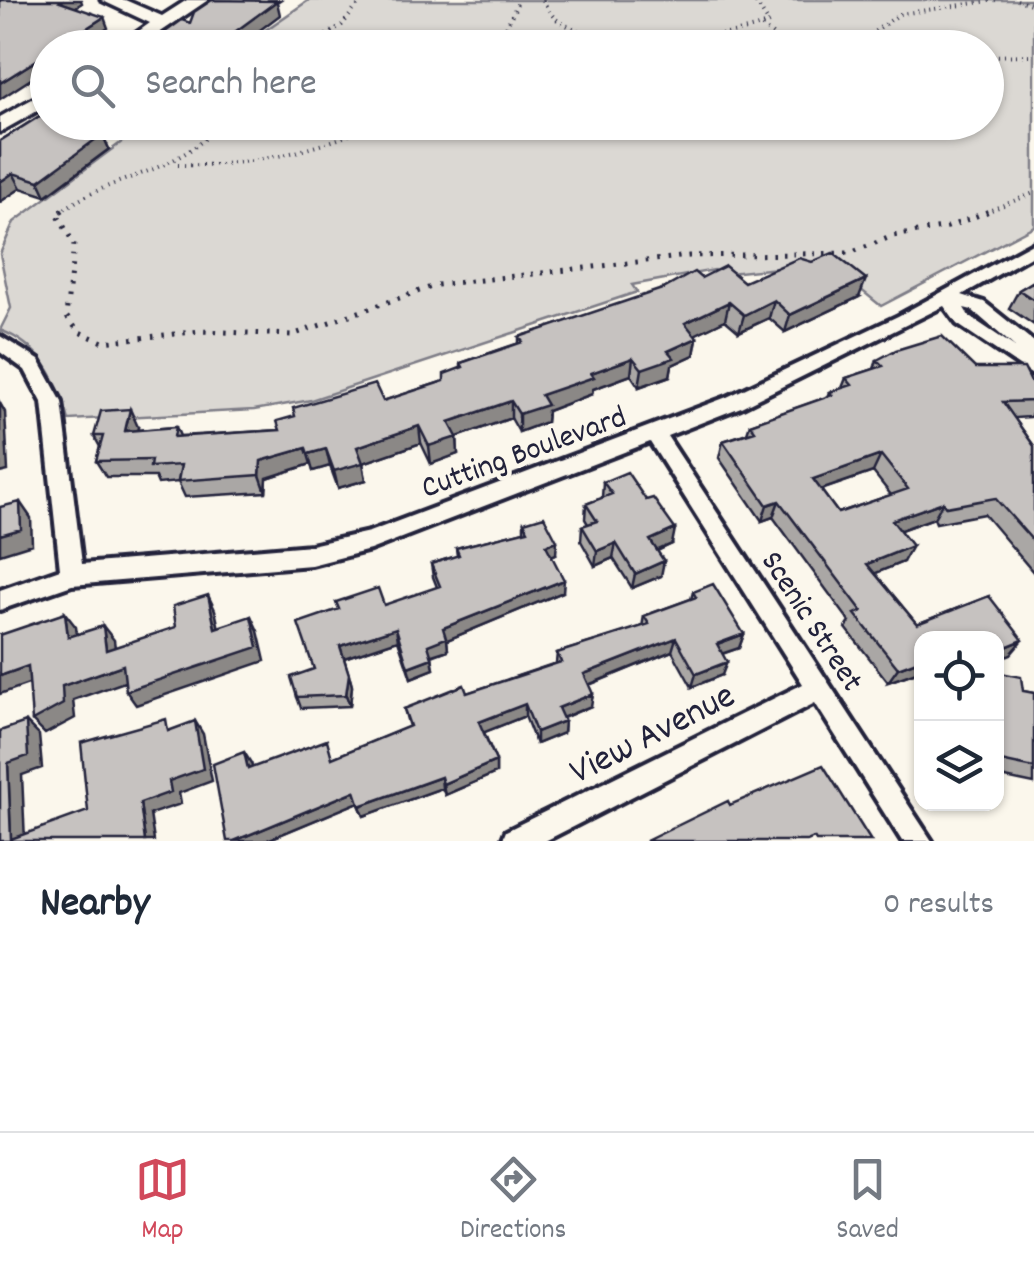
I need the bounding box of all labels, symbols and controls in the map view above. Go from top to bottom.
search box [30,30,1004,140]
icon: search [65,58,120,113]
text: Search here [145,58,317,113]
street label: Cutting Boulevard [416,396,634,513]
street label: Scenic Street [747,543,873,702]
map controls [914,631,1004,811]
button: locate [914,631,1004,721]
street label: View Avenue [561,671,746,801]
button: layers [914,721,1004,811]
text: Nearby [40,876,150,936]
text: 0 results [883,883,994,929]
tab: Map [135,1152,190,1252]
tab: Directions [460,1152,566,1252]
tab: Saved [836,1152,899,1252]

